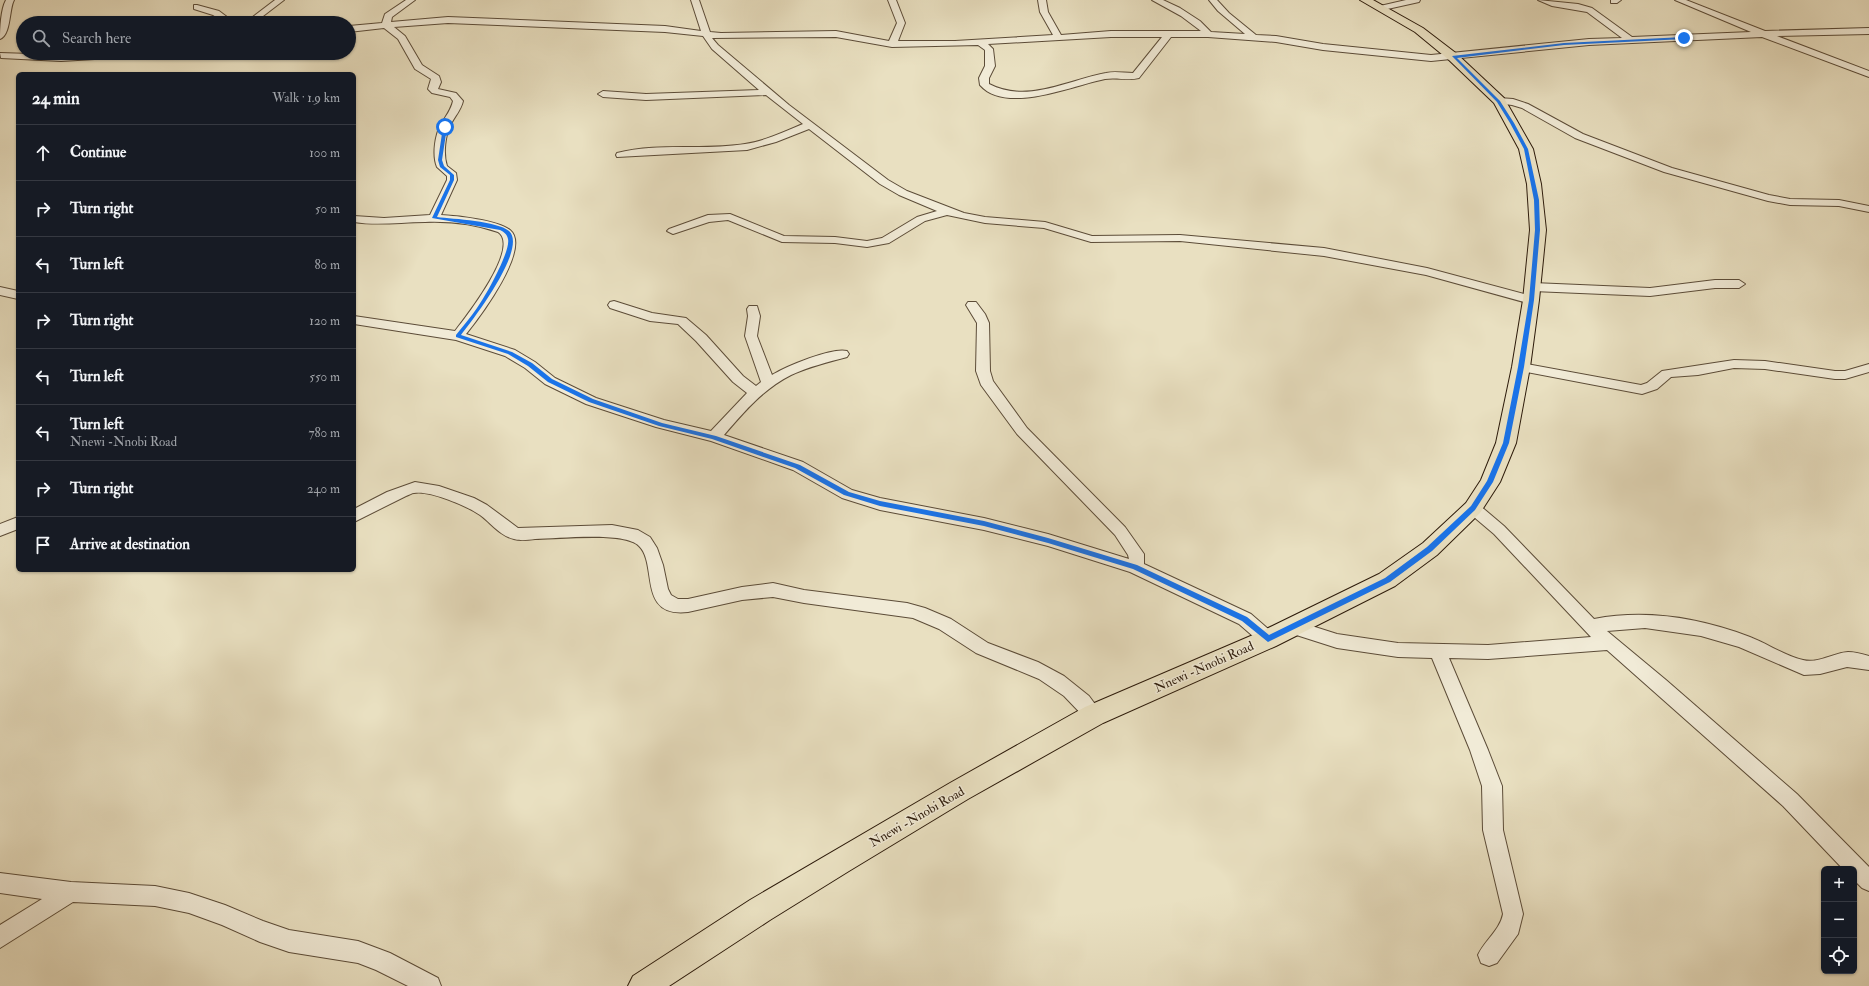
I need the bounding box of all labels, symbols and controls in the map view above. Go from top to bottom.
search box [16,16,356,60]
icon: search [30,27,52,49]
text: Search here [62,29,131,48]
route end [1675,29,1693,47]
text: 24 min [32,88,80,109]
text: Walk · 1.9 km [272,90,340,106]
route start [436,118,454,136]
icon: ahead [32,142,54,164]
text: Continue [70,143,126,162]
text: 100 m [309,145,340,161]
icon: right [32,198,54,220]
text: Turn right [70,199,133,218]
text: 50 m [315,201,340,217]
icon: left [32,254,54,276]
text: Turn left [70,255,124,274]
text: 80 m [314,257,340,273]
icon: right [32,310,54,332]
text: Turn right [70,311,133,330]
text: 120 m [309,313,340,329]
icon: left [32,366,54,388]
text: Turn left [70,367,124,386]
text: 550 m [309,369,340,385]
text: Turn left [70,415,124,434]
icon: left [32,422,54,444]
text: 780 m [308,425,340,441]
text: Nnewi -Nnobi Road [70,434,177,450]
icon: right [32,478,54,500]
text: Turn right [70,479,133,498]
text: 240 m [307,481,340,497]
icon: arrive [32,534,54,556]
text: Arrive at destination [70,535,190,554]
street label: Nnewi -Nnobi Road [1152,638,1257,696]
street label: Nnewi -Nnobi Road [867,783,968,851]
map controls [1821,866,1857,974]
button: + [1821,866,1857,902]
button: − [1821,902,1857,938]
button: locate [1821,938,1857,974]

